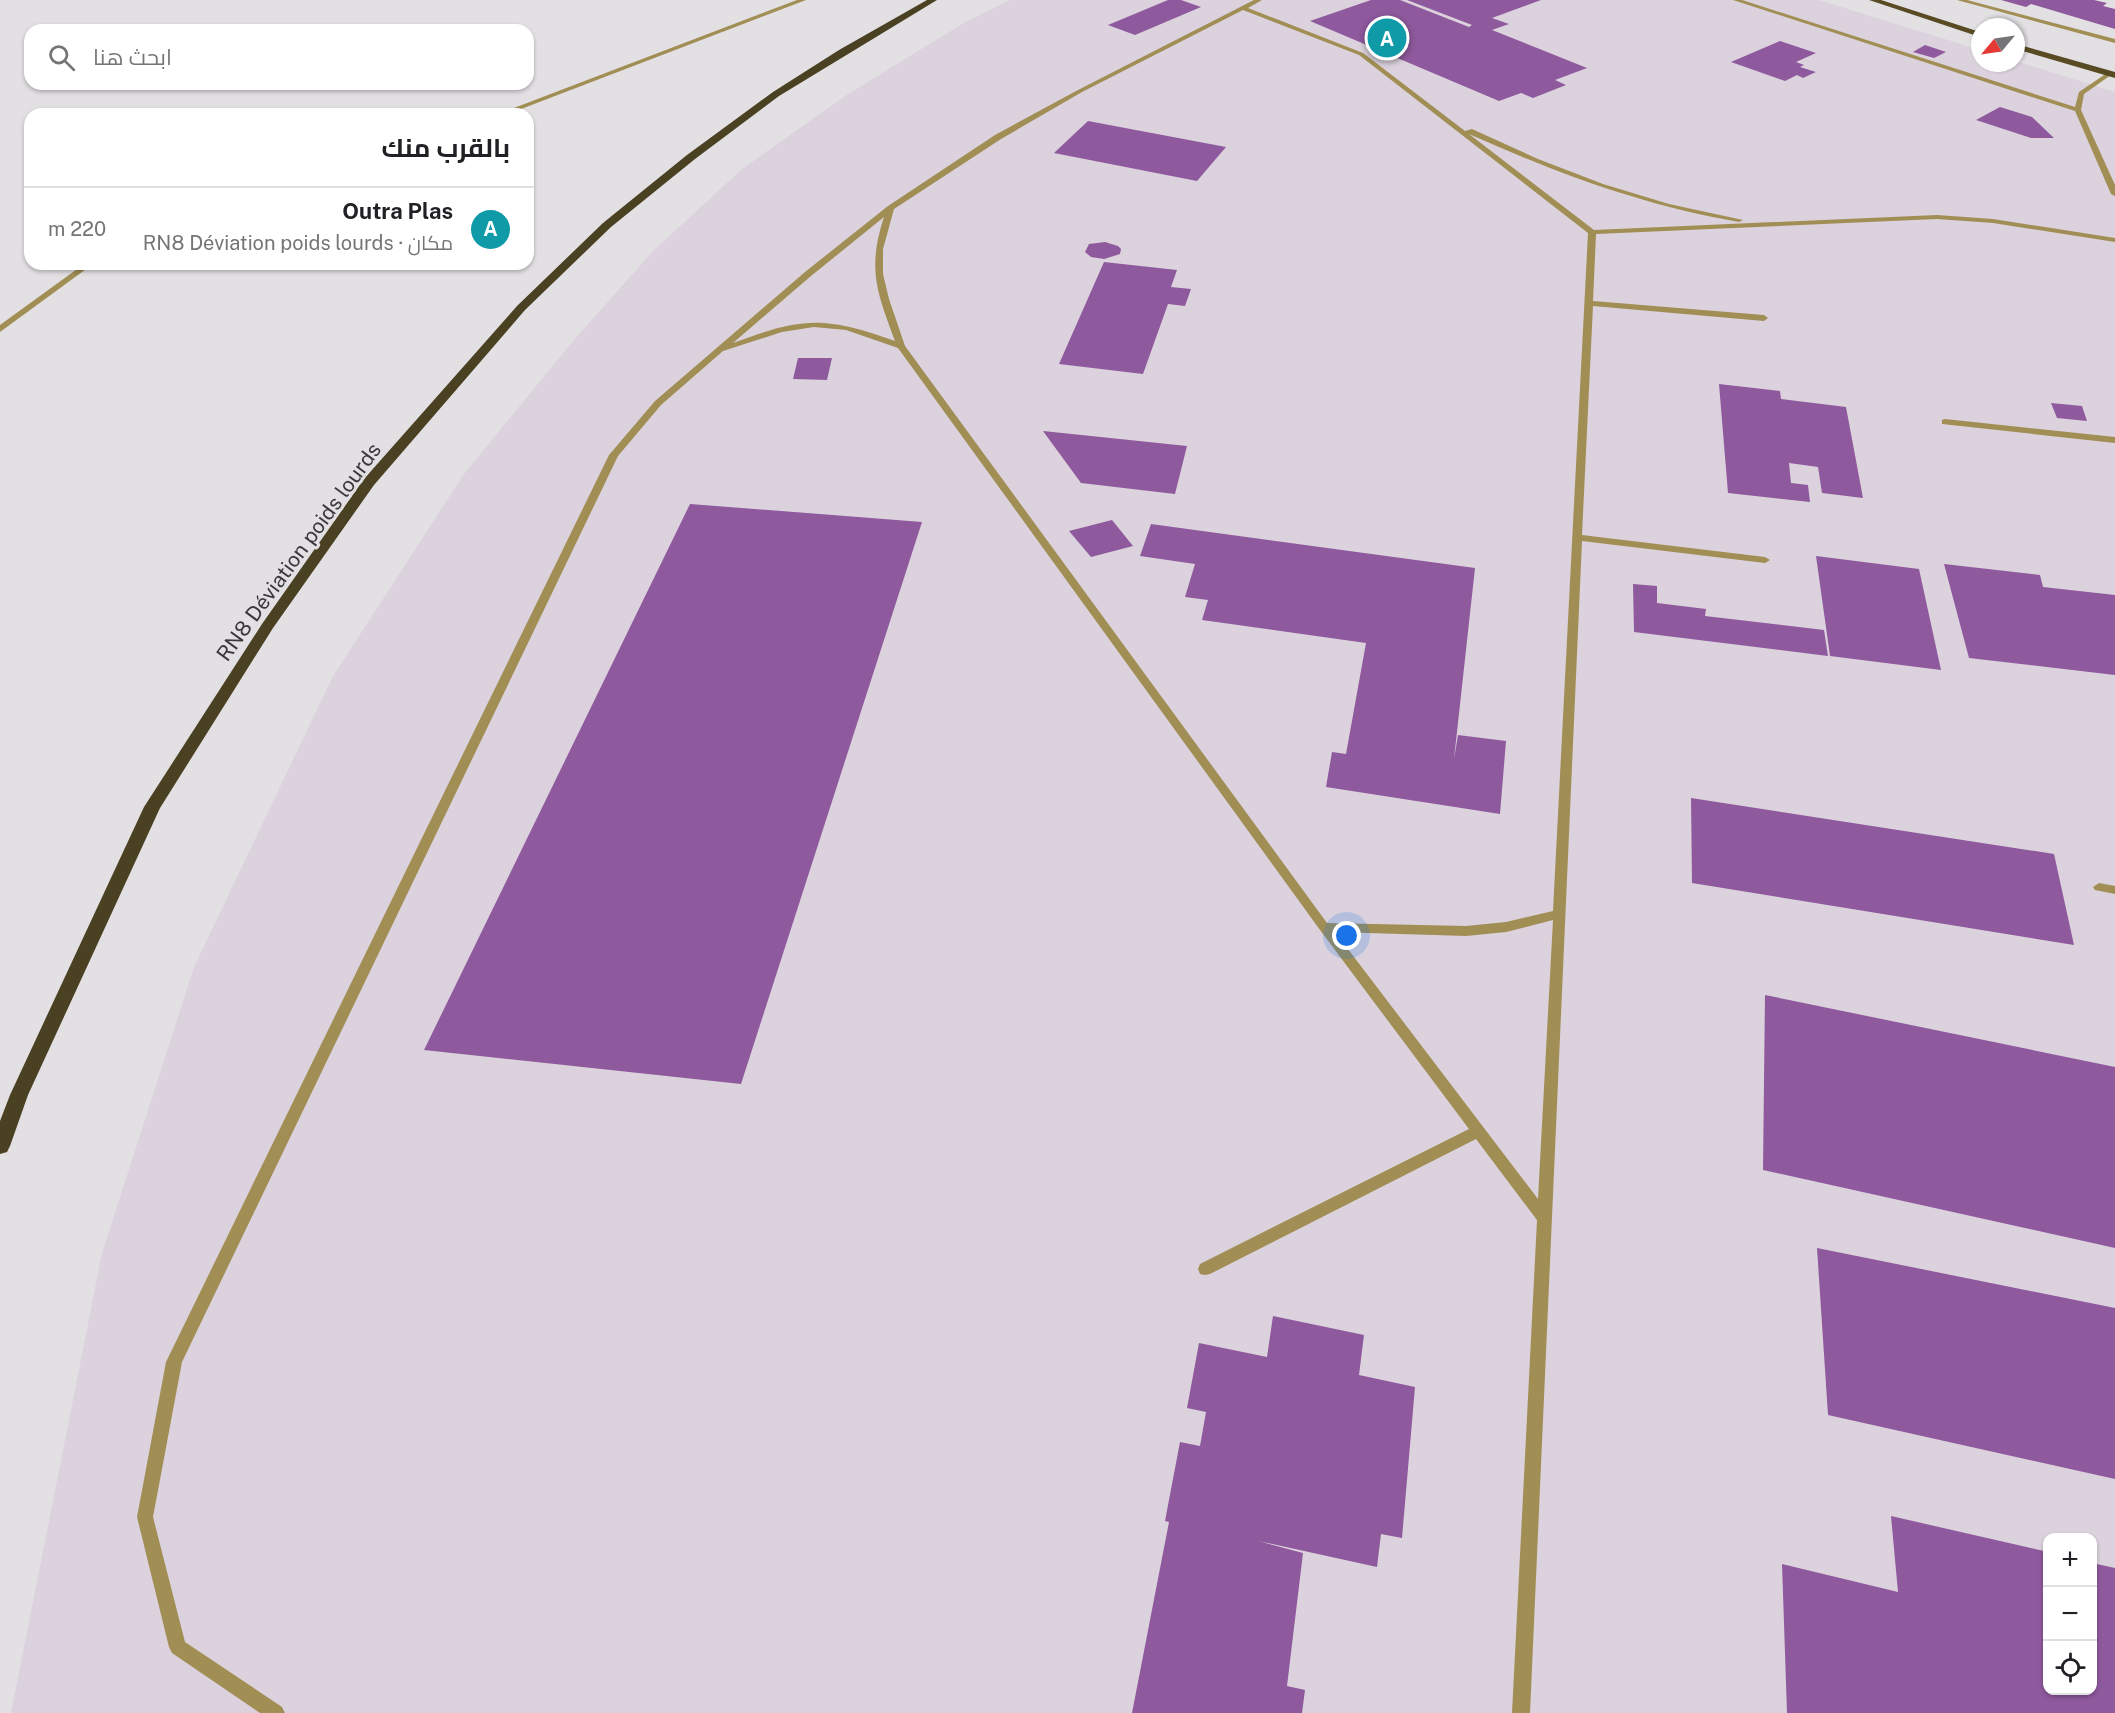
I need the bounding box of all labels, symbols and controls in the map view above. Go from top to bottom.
pin: A [1368,15,1406,60]
north arrow [1971,18,2025,72]
search box [24,24,534,90]
icon: search [45,41,78,74]
text: ابحث هنا [93,44,172,70]
text: بالقرب منك [381,132,510,163]
text: Outra Plas [342,198,453,224]
text: 220 m [48,217,106,241]
text: A [483,217,498,241]
text: مكان · RN8 Déviation poids lourds [143,231,453,255]
street label: RN8 Déviation poids lourds [211,438,386,666]
your location [1332,921,1361,950]
map controls [2043,1533,2097,1695]
button: + [2043,1533,2097,1587]
button: − [2043,1587,2097,1641]
button: locate [2043,1641,2097,1695]

